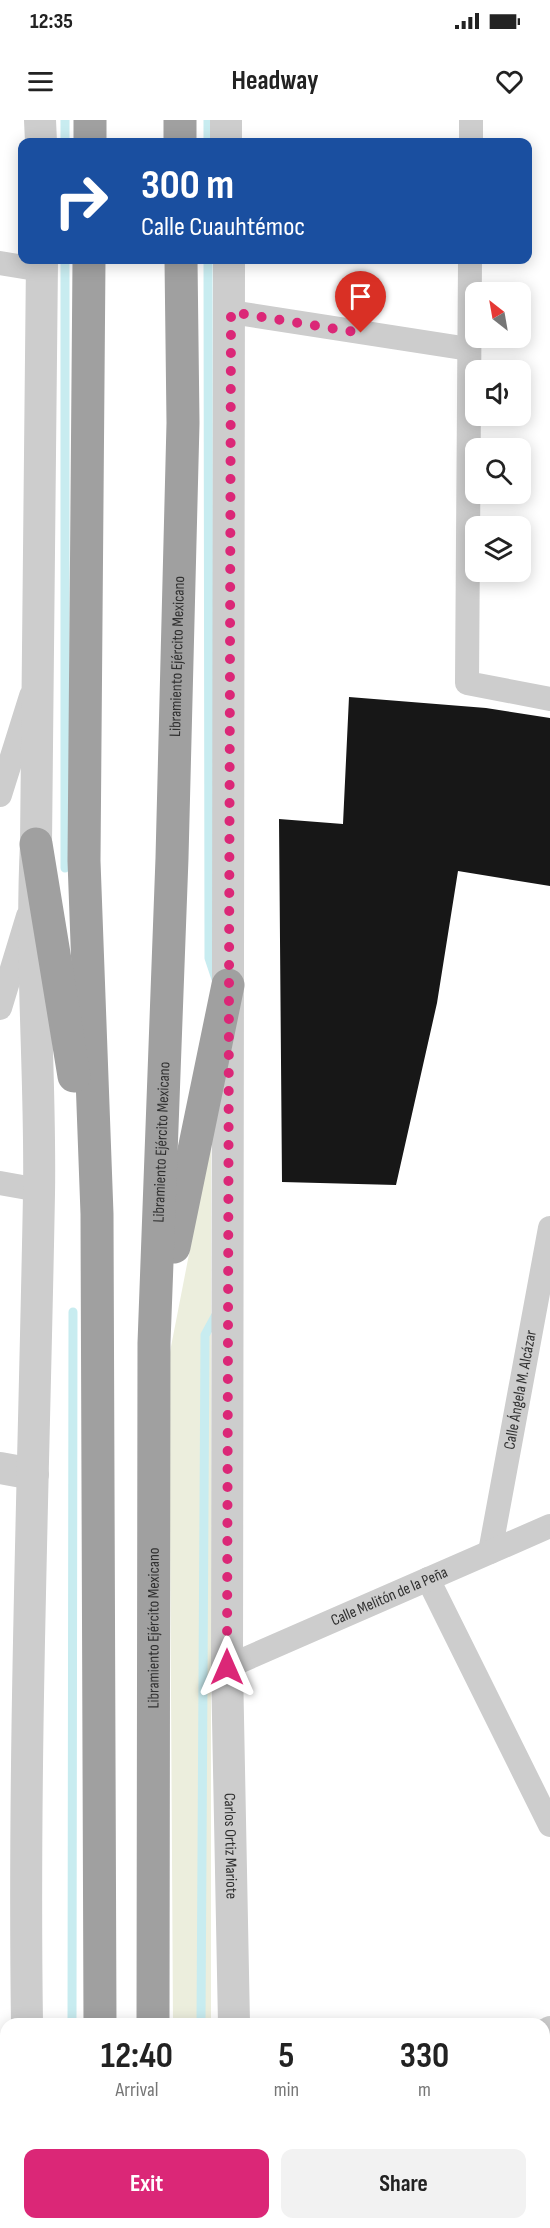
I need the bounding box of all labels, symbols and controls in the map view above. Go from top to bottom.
text: 12:35 [30,8,73,35]
icon: menu [24,65,57,98]
text: Headway [232,65,318,97]
icon: heart [493,65,526,98]
text: 300 m [141,160,234,211]
icon: right [42,162,120,240]
text: Calle Cuauhtémoc [141,211,305,243]
pin [335,271,386,333]
icon: arrive [344,280,377,313]
north arrow [465,282,531,348]
map controls [465,282,531,582]
button: sound [465,360,531,426]
button: search [465,438,531,504]
button: layers [465,516,531,582]
street label: Libramiento Ejército Mexicano [166,576,189,737]
street label: Libramiento Ejército Mexicano [149,1061,174,1223]
street label: Calle Ángela M. Alcázar [500,1328,540,1451]
street label: Libramiento Ejército Mexicano [144,1547,163,1709]
street label: Calle Melitón de la Peña [328,1562,450,1630]
position arrow [195,1635,259,1699]
street label: Carlos Ortiz Mariote [220,1793,241,1899]
text: 12:40 [101,2035,173,2078]
text: 5 [278,2035,294,2078]
text: 330 [400,2035,449,2078]
text: Arrival [115,2078,158,2102]
text: min [274,2078,299,2102]
text: m [418,2078,431,2102]
button: Exit [24,2149,269,2218]
button: Share [281,2149,526,2218]

